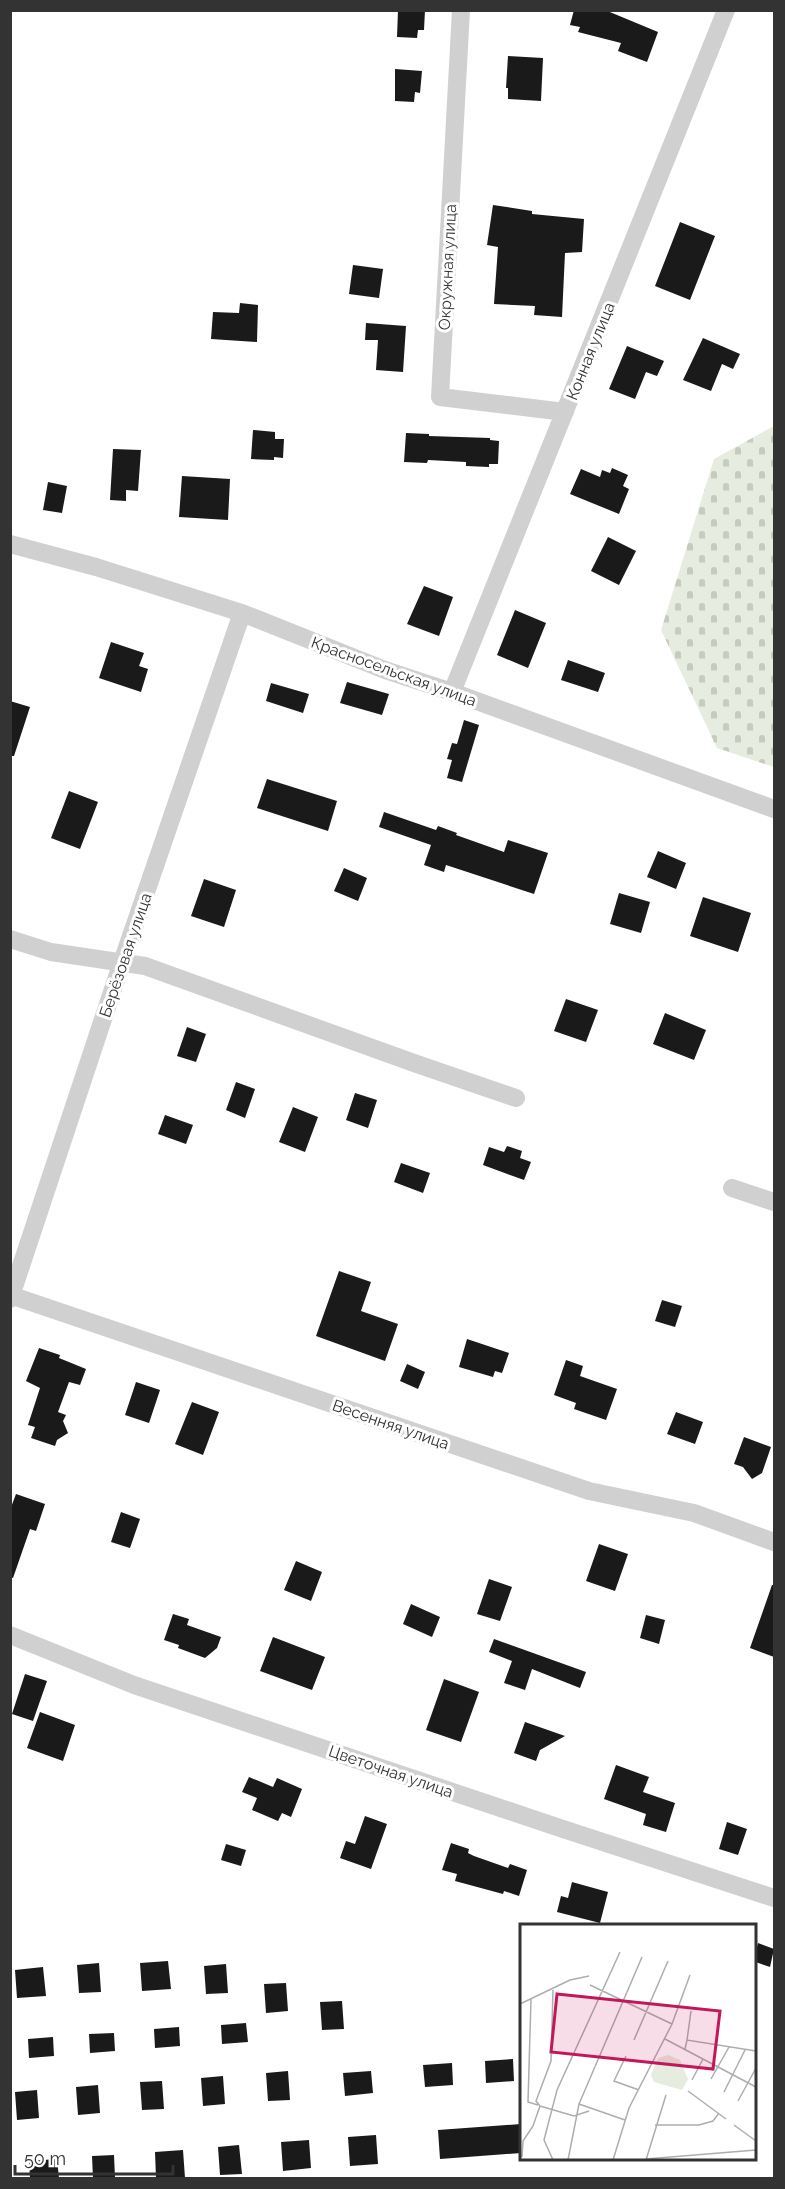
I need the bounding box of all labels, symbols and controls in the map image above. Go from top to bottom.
street label: Окружная улица [435,203,460,331]
street label: Конная улица [562,300,619,403]
street label: Красносельская улица [309,633,479,710]
street label: Берёзовая улица [95,890,156,1020]
street label: Весенняя улица [330,1396,452,1453]
street label: Цветочная улица [326,1741,456,1802]
inset map [520,1924,755,2159]
scale bar [15,2138,172,2176]
text: 50 m [24,2148,66,2169]

